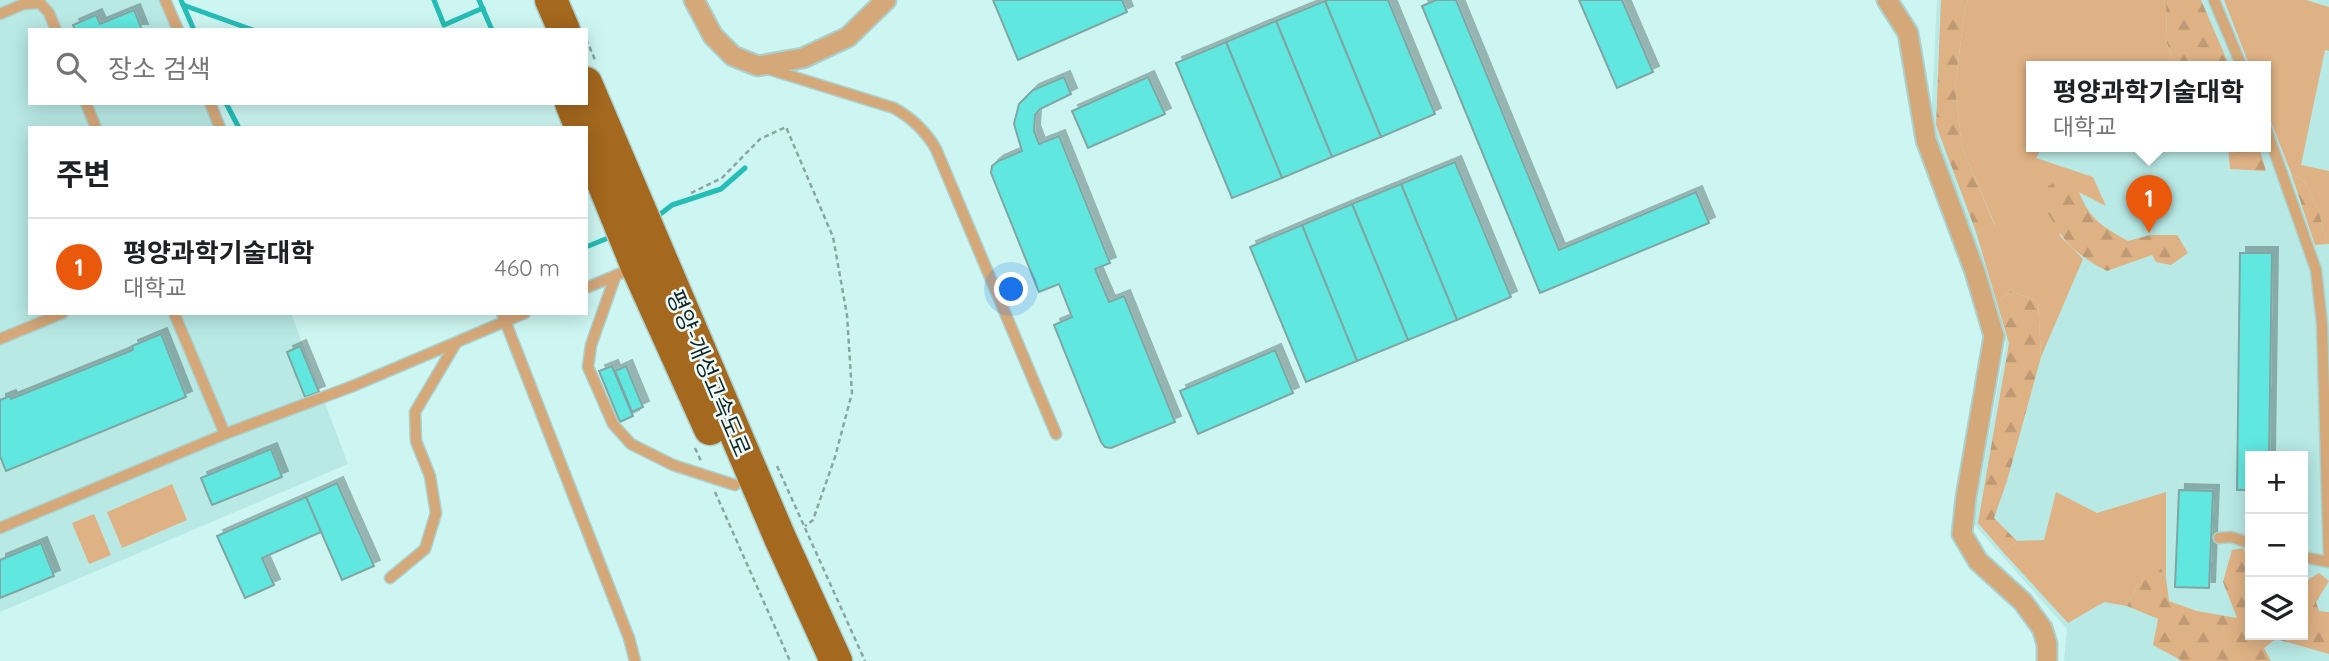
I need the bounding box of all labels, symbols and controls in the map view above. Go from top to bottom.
search box [28,28,588,105]
icon: search [52,48,90,86]
text: 장소 검색 [108,52,211,85]
popup [2026,61,2271,152]
text: 평양과학기술대학 [2053,75,2244,108]
text: 대학교 [2053,112,2116,141]
text: 주변 [56,155,111,193]
pin: 1 [2126,175,2172,233]
text: 평양과학기술대학 [123,236,314,269]
text: 1 [75,253,83,282]
text: 460 m [495,253,560,282]
your location [994,272,1028,306]
text: 대학교 [123,273,186,302]
street label: 평양-개성고속도로 [661,285,757,461]
map controls [2245,451,2308,640]
button: + [2245,451,2308,514]
button: − [2245,514,2308,577]
button: layers [2245,577,2308,640]

